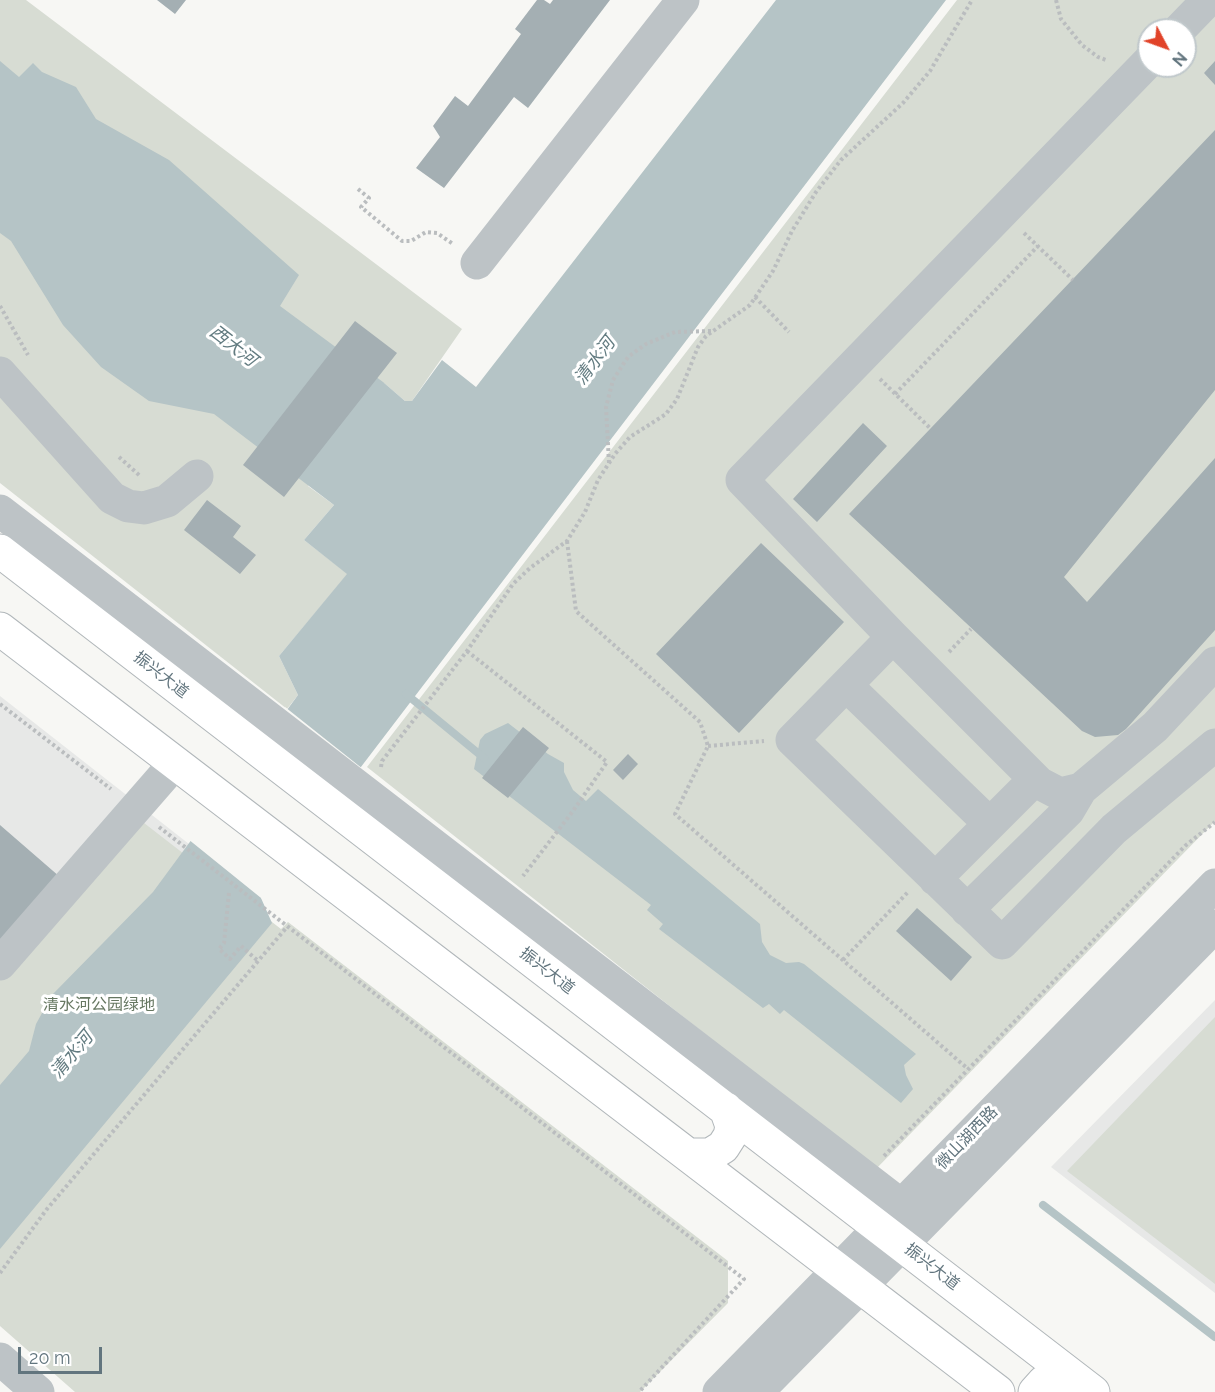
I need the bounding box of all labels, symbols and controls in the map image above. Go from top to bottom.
north arrow [1137,18,1197,78]
text: N [1168,48,1191,70]
water label: 西大河 [205,321,261,371]
water label: 清水河 [570,333,620,389]
street label: 振兴大道 [130,648,192,702]
street label: 振兴大道 [516,944,578,998]
park label: 清水河公园绿地 [43,995,155,1015]
water label: 清水河 [46,1027,98,1083]
street label: 微山湖西路 [932,1103,1002,1173]
street label: 振兴大道 [901,1240,963,1294]
scale bar [21,1335,105,1373]
text: 20 m [29,1347,71,1368]

